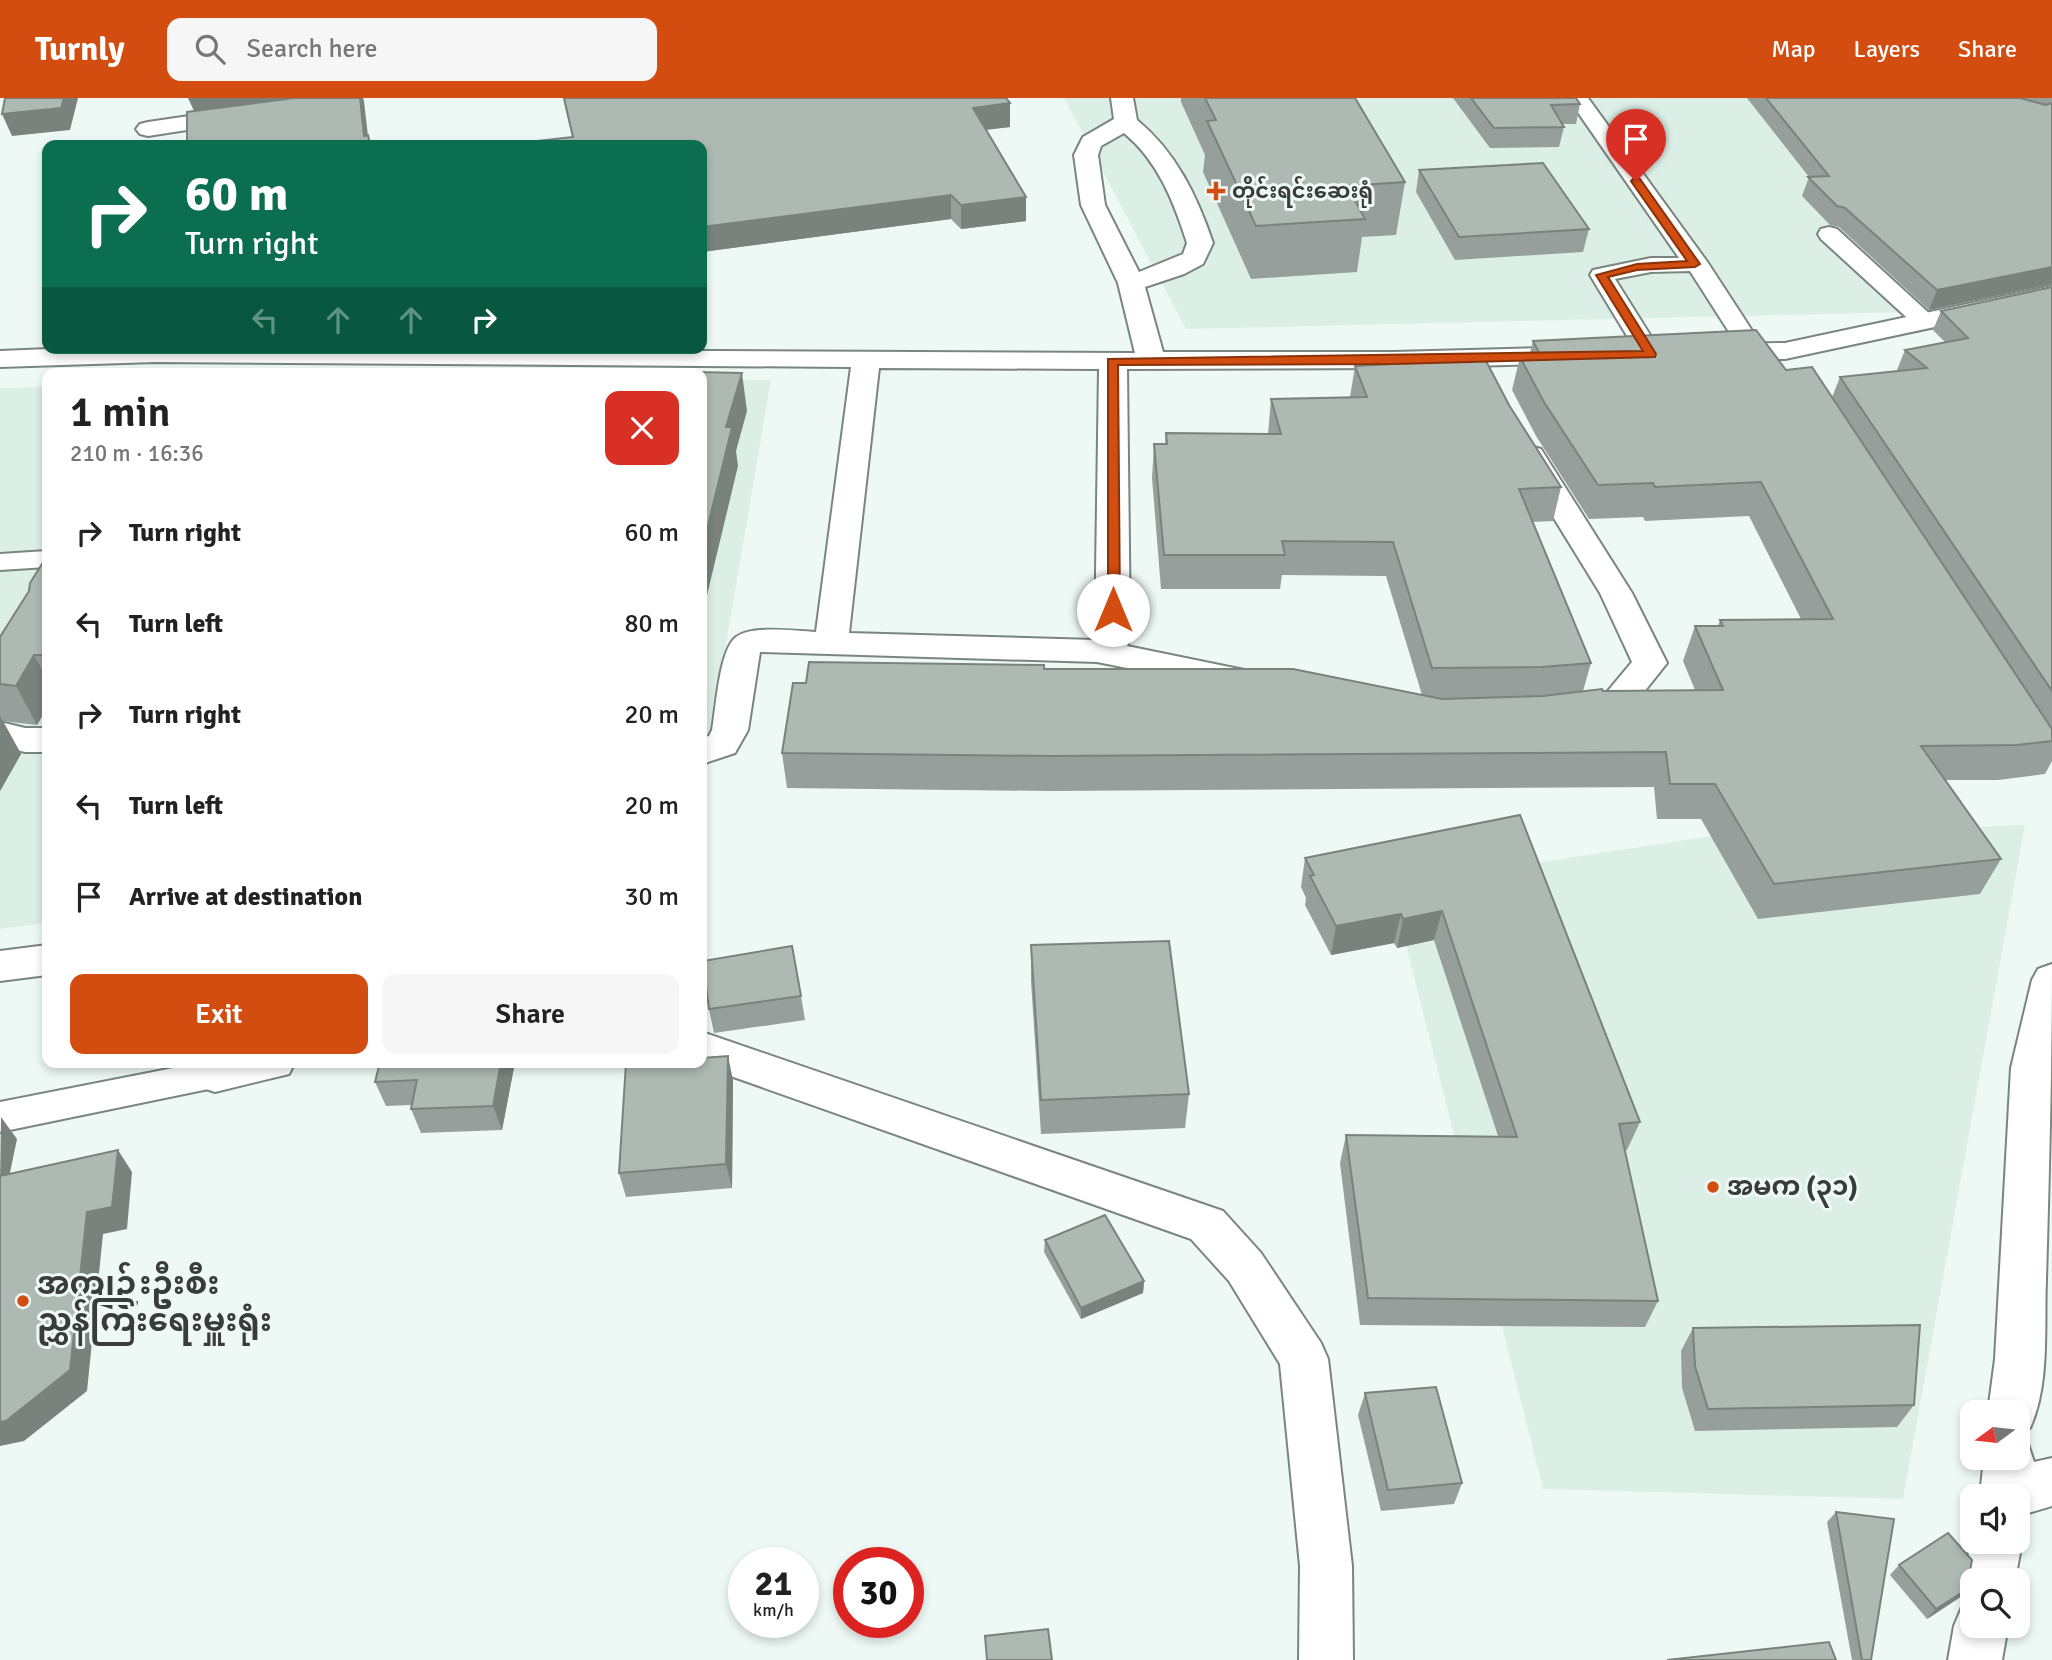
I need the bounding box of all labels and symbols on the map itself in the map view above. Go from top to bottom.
pin [1606,109,1666,181]
place label: တိုင်းရင်းဆေးရုံ [1232,175,1373,208]
marker: တိုင်းရင်းဆေးရုံ [1206,181,1226,201]
position arrow [1076,573,1150,647]
place label: အမက (၃၁) [1727,1171,1858,1208]
marker: အမက (၃၁) [1705,1179,1721,1195]
place label: အကျဉ်းဦးစီး ညွှန်ကြးရေးမှူးရုံး [37,1261,272,1346]
marker: အကျဉ်းဦးစီး ညွှန်ကြးရေးမှူးရုံး [15,1293,31,1309]
north arrow [1960,1400,2030,1470]
speed limit sign: 30 [833,1547,924,1638]

